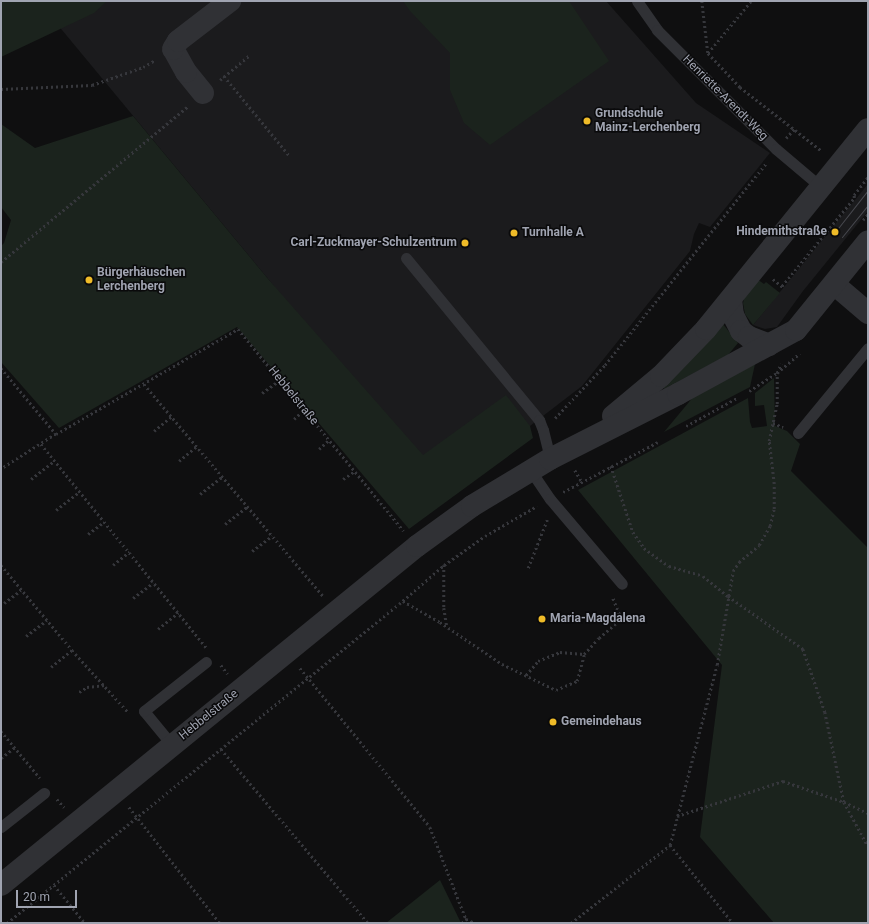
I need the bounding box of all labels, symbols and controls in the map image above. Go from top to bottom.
street label: Henriette-Arendt-Weg [679,52,771,144]
place label: Grundschule Mainz-Lerchenberg [595,107,700,135]
marker: Grundschule Mainz-Lerchenberg [582,116,592,126]
place label: Hindemithstraße [736,225,827,239]
place label: Turnhalle A [522,226,584,240]
marker: Hindemithstraße [830,227,840,237]
marker: Turnhalle A [509,228,519,238]
place label: Carl-Zuckmayer-Schulzentrum [291,236,457,250]
marker: Carl-Zuckmayer-Schulzentrum [460,238,470,248]
place label: Bürgerhäuschen Lerchenberg [97,266,186,294]
marker: Bürgerhäuschen Lerchenberg [84,275,94,285]
street label: Hebbelstraße [265,364,321,428]
place label: Maria-Magdalena [550,612,645,626]
marker: Maria-Magdalena [537,614,547,624]
street label: Hebbelstraße [177,687,241,743]
place label: Gemeindehaus [561,715,642,729]
marker: Gemeindehaus [548,717,558,727]
scale bar [18,882,79,908]
text: 20 m [23,890,50,904]

